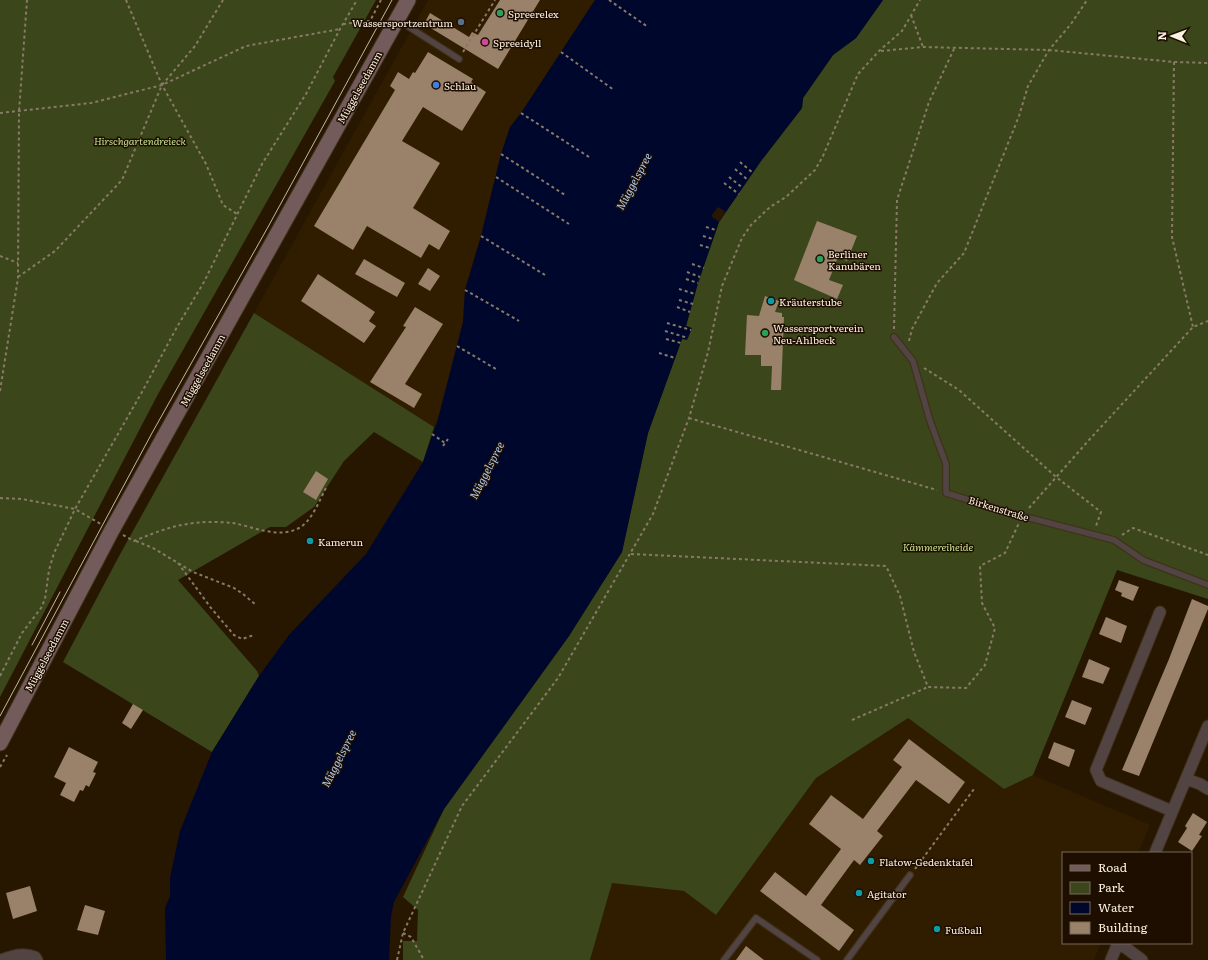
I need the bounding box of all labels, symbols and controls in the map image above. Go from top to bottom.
place label: Spreerelex [508,6,559,21]
marker: Spreerelex [495,8,505,18]
place label: Wassersportzentrum [352,15,453,30]
north arrow [1152,16,1192,56]
marker: Wassersportzentrum [456,17,466,27]
text: N [1153,31,1169,41]
place label: Spreeidyll [493,35,542,50]
marker: Spreeidyll [480,37,490,47]
street label: Müggelseedamm [333,48,385,126]
place label: Schlau [444,78,477,93]
marker: Schlau [431,80,441,90]
park label: Hirschgartendreieck [94,133,186,148]
water label: Müggelspree [611,150,655,212]
place label: Berliner Kanubären [828,246,881,273]
marker: Berliner Kanubären [815,254,825,264]
place label: Kräuterstube [779,294,842,309]
marker: Kräuterstube [766,296,776,306]
place label: Wassersportverein Neu-Ahlbeck [773,320,864,347]
marker: Wassersportverein Neu-Ahlbeck [760,328,770,338]
street label: Müggelseedamm [176,331,228,409]
water label: Müggelspree [465,438,507,502]
street label: Birkenstraße [967,492,1031,524]
place label: Kamerun [318,534,363,549]
marker: Kamerun [305,536,315,546]
park label: Kämmereiheide [903,539,973,554]
street label: Müggelseedamm [20,615,72,694]
water label: Müggelspree [317,726,359,790]
legend [1062,852,1192,944]
place label: Flatow-Gedenktafel [879,854,974,869]
marker: Flatow-Gedenktafel [866,856,876,866]
text: Road [1098,858,1128,876]
text: Park [1098,878,1125,896]
place label: Agitator [867,886,907,901]
marker: Agitator [854,888,864,898]
text: Water [1098,898,1134,916]
text: Building [1098,918,1148,936]
place label: Fußball [945,922,983,937]
marker: Fußball [932,924,942,934]

